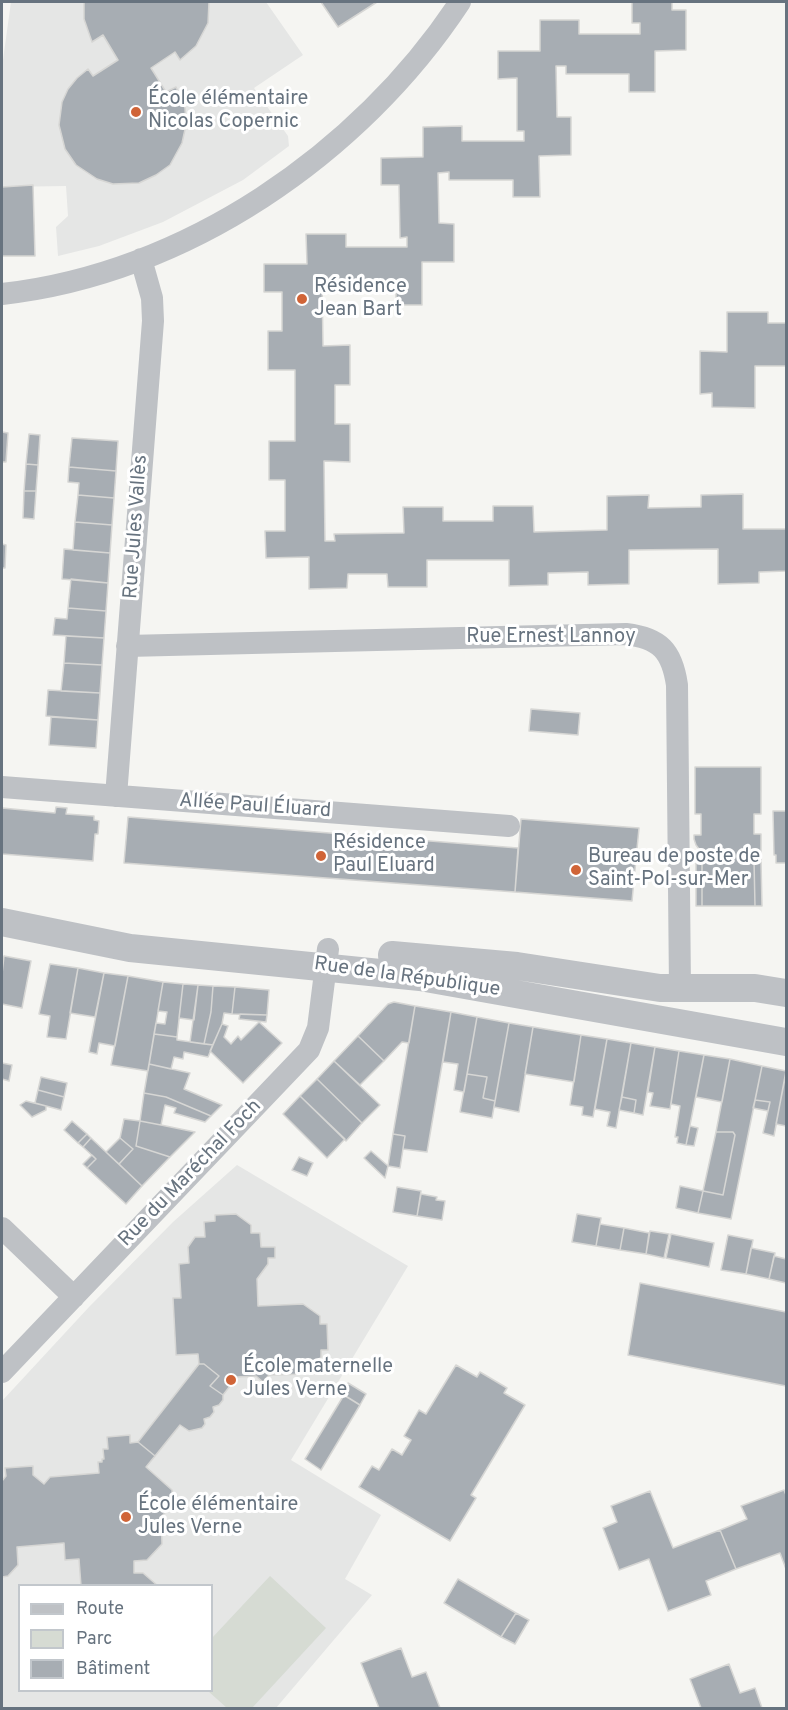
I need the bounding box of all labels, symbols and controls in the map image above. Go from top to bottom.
place label: École élémentaire Nicolas Copernic [148,88,308,135]
marker: École élémentaire Nicolas Copernic [129,105,143,119]
place label: Résidence Jean Bart [314,276,407,323]
marker: Résidence Jean Bart [295,292,309,306]
street label: Rue Jules Vallès [120,454,154,600]
street label: Rue Ernest Lannoy [466,626,636,650]
street label: Allée Paul Éluard [178,790,332,824]
place label: Résidence Paul Eluard [333,832,435,879]
place label: Bureau de poste de Saint-Pol-sur-Mer [588,846,760,893]
marker: Résidence Paul Eluard [314,849,328,863]
marker: Bureau de poste de Saint-Pol-sur-Mer [569,863,583,877]
street label: Rue de la République [312,953,502,1003]
street label: Rue du Maréchal Foch [115,1095,267,1253]
place label: École maternelle Jules Verne [243,1356,393,1403]
marker: École maternelle Jules Verne [224,1373,238,1387]
place label: École élémentaire Jules Verne [138,1494,298,1541]
marker: École élémentaire Jules Verne [119,1510,133,1524]
legend [18,1584,213,1692]
text: Route [76,1598,124,1621]
text: Parc [76,1628,112,1651]
text: Bâtiment [76,1658,150,1681]

